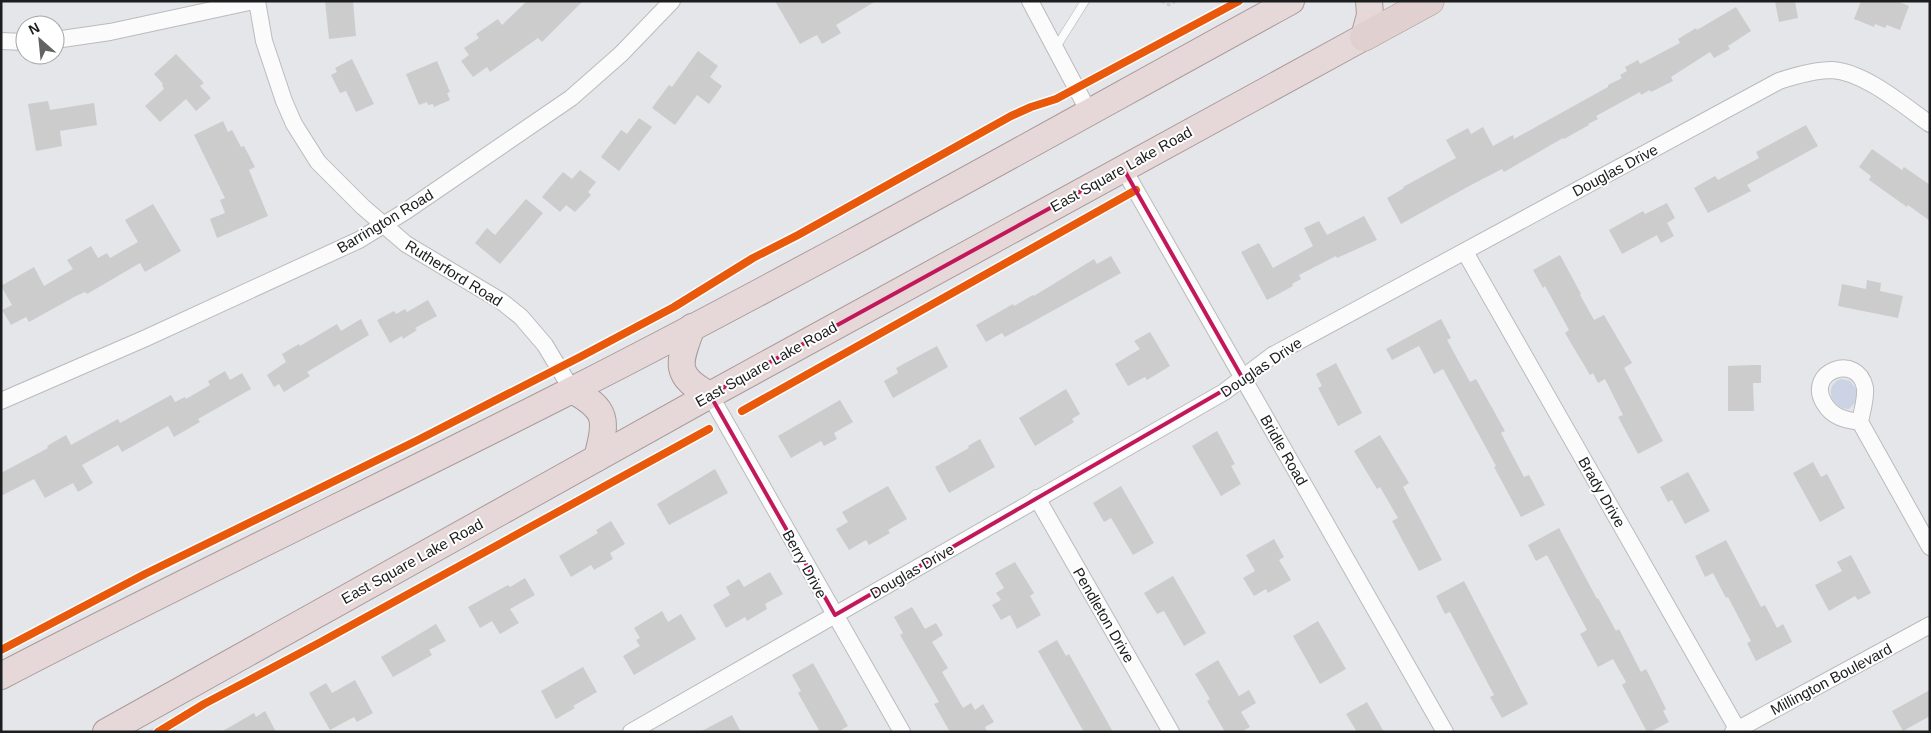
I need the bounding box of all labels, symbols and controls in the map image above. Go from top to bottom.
north arrow [15,15,65,65]
text: N [26,19,42,38]
street label: East Square Lake Road [1047,123,1195,215]
street label: Douglas Drive [1569,140,1661,200]
street label: Barrington Road [334,186,436,256]
street label: Rutherford Road [402,236,506,310]
street label: East Square Lake Road [692,318,840,410]
street label: Douglas Drive [1217,334,1305,400]
street label: Bridle Road [1257,412,1311,488]
street label: Brady Drive [1575,454,1629,530]
street label: East Square Lake Road [338,515,486,607]
street label: Berry Drive [779,527,831,601]
street label: Douglas Drive [867,540,957,602]
street label: Pendleton Drive [1070,565,1138,665]
street label: Millington Boulevard [1767,640,1895,718]

